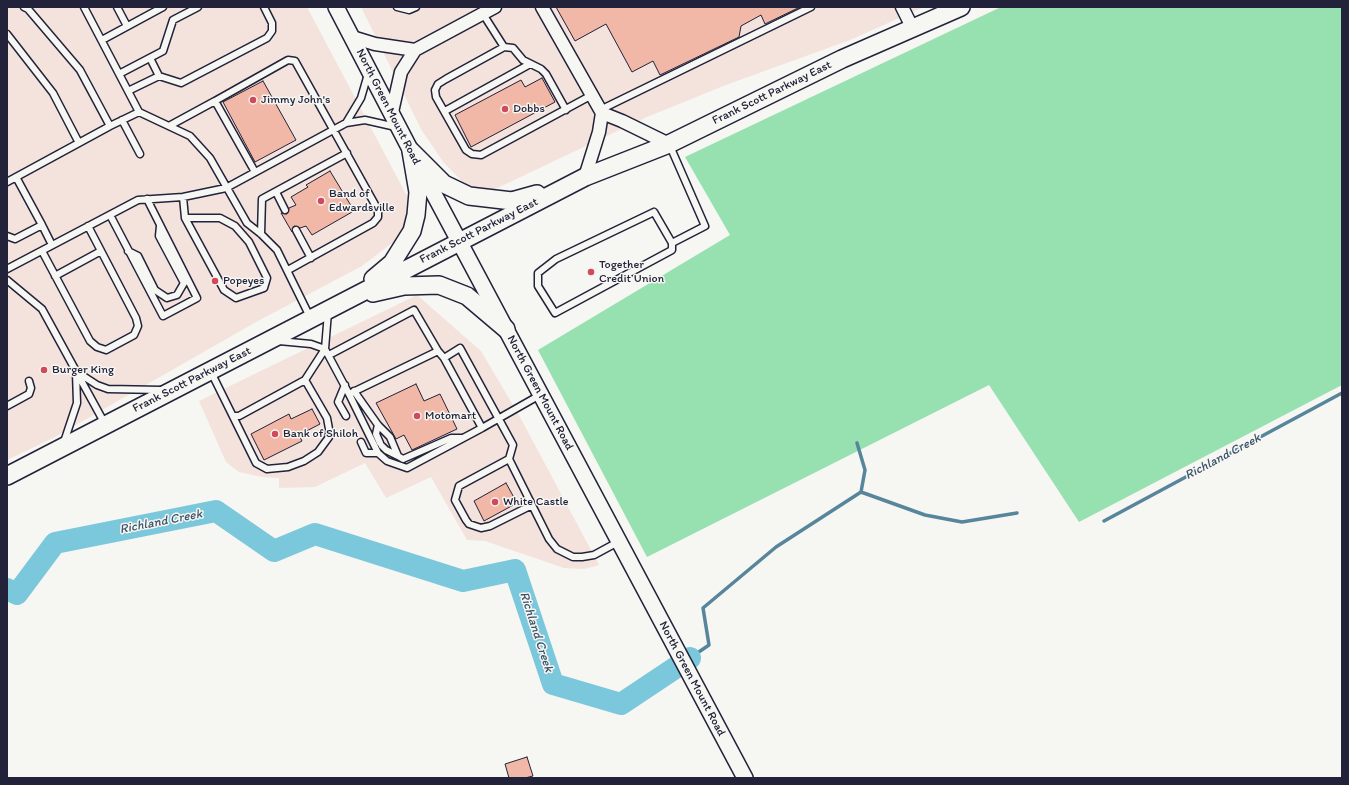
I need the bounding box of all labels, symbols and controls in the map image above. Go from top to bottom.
street label: North Green Mount Road [353,47,423,167]
street label: Frank Scott Parkway East [710,58,834,128]
place label: Jimmy John's [261,93,330,107]
marker: Jimmy John's [248,95,258,105]
place label: Dobbs [513,102,545,116]
marker: Dobbs [500,104,510,114]
place label: Band of Edwardsville [329,187,395,215]
street label: Frank Scott Parkway East [417,195,541,267]
marker: Band of Edwardsville [316,196,326,206]
place label: Together Credit Union [599,258,664,286]
marker: Together Credit Union [586,267,596,277]
place label: Popeyes [223,274,264,288]
marker: Popeyes [210,276,220,286]
street label: North Green Mount Road [504,333,576,453]
street label: Frank Scott Parkway East [130,344,254,416]
place label: Burger King [52,363,114,377]
marker: Burger King [39,365,49,375]
place label: Motomart [425,409,476,423]
marker: Motomart [412,411,422,421]
place label: Bank of Shiloh [283,427,358,441]
marker: Bank of Shiloh [270,429,280,439]
water label: Richland Creek [1182,430,1264,484]
place label: White Castle [503,495,569,509]
marker: White Castle [490,497,500,507]
water label: Richland Creek [118,506,204,538]
water label: Richland Creek [516,590,556,674]
street label: North Green Mount Road [656,619,728,739]

